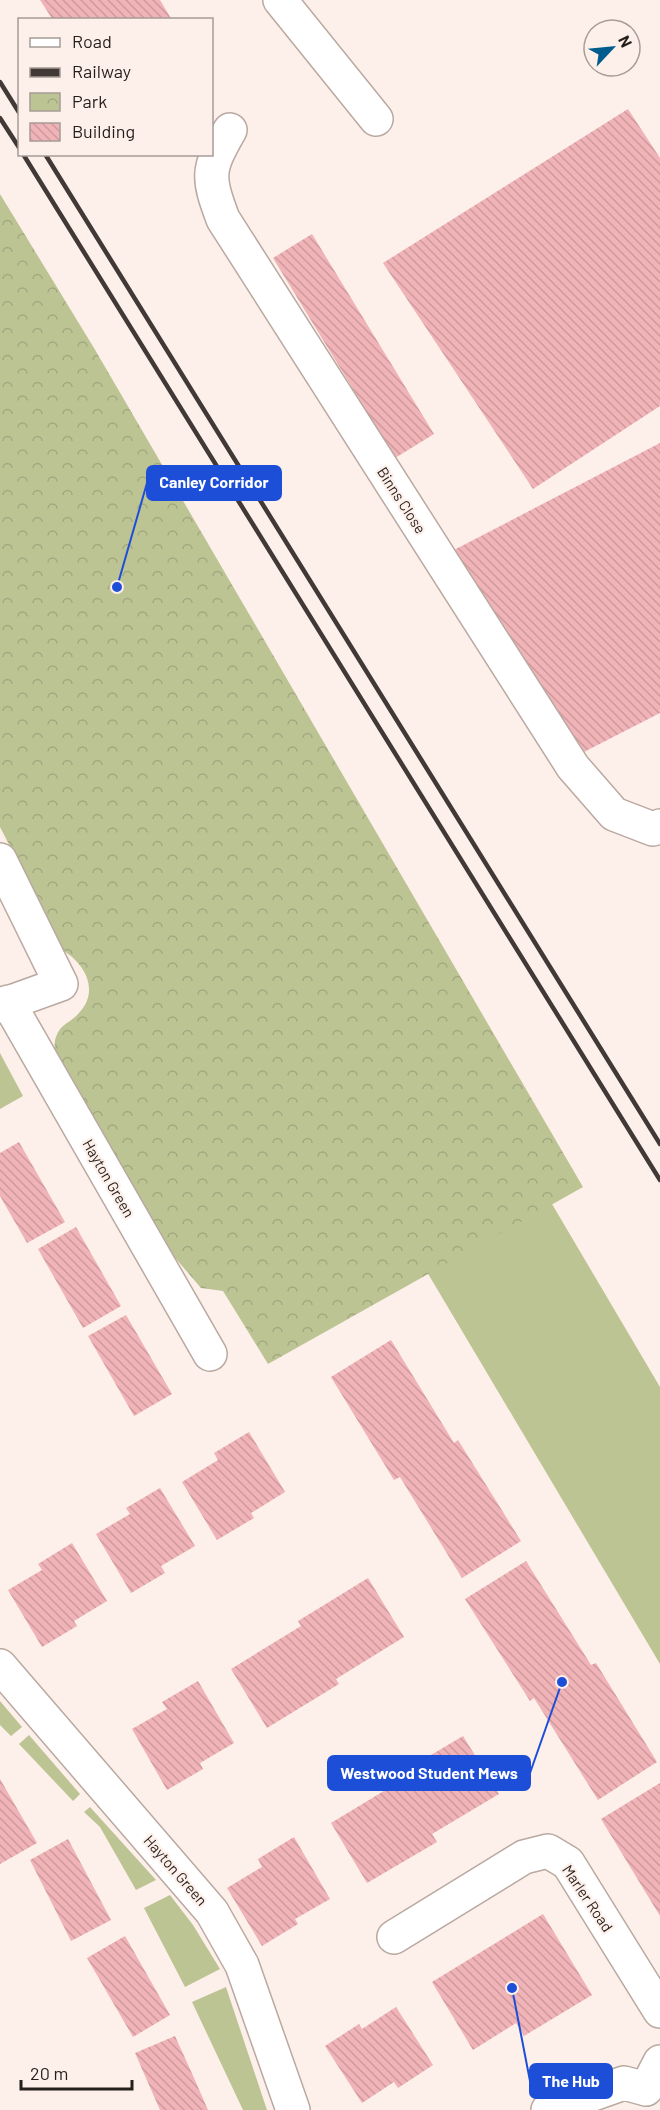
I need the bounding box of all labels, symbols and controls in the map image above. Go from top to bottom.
legend [18,18,213,156]
north arrow [582,18,642,78]
text: Road [72,30,112,52]
text: N [615,32,637,50]
text: Railway [72,60,131,82]
text: Park [72,90,107,112]
text: Building [72,120,135,142]
street label: Binns Close [374,463,430,537]
callout: Canley Corridor [147,466,281,500]
text: Canley Corridor [159,472,269,491]
street label: Hayton Green [79,1136,139,1220]
callout: Westwood Student Mews [328,1756,530,1790]
text: Westwood Student Mews [340,1763,518,1782]
street label: Hayton Green [141,1831,211,1909]
street label: Marler Road [559,1861,617,1935]
scale bar [21,2053,132,2091]
text: 20 m [30,2062,68,2084]
callout: The Hub [530,2064,612,2098]
text: The Hub [542,2071,600,2090]

